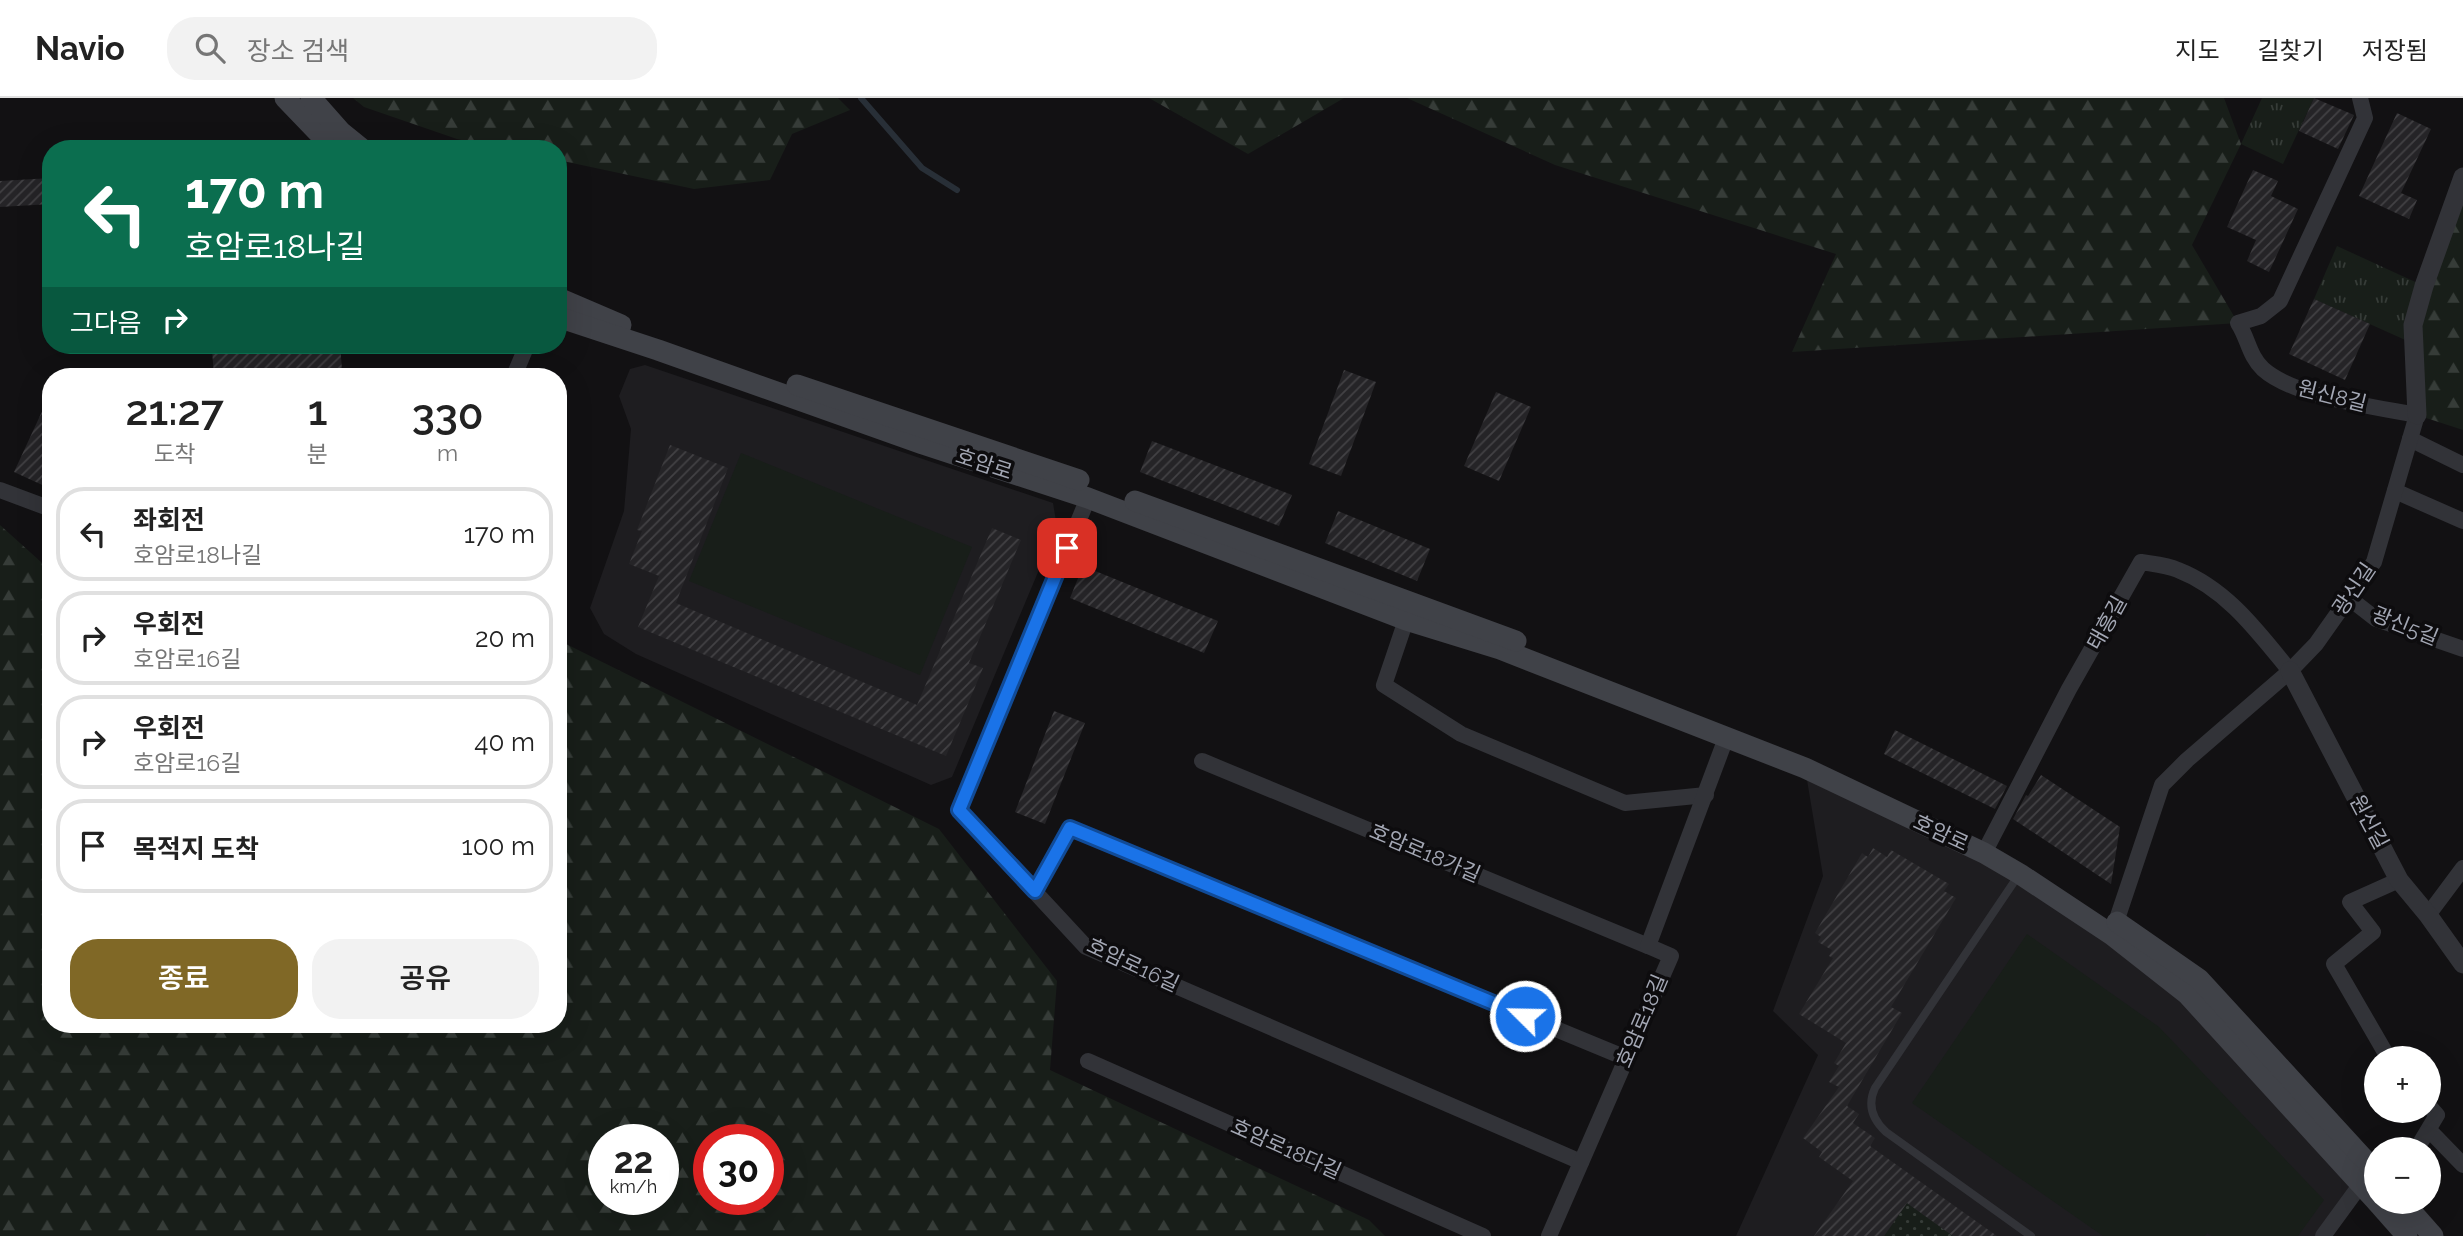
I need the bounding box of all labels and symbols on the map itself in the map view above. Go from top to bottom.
street label: 원신8길 [2295,375,2369,416]
street label: 호암로 [953,443,1016,484]
pin [1037,518,1097,578]
street label: 광신길 [2327,558,2380,620]
street label: 태흥길 [2082,591,2132,654]
street label: 광신5길 [2368,601,2442,650]
street label: 원신길 [2345,790,2394,853]
street label: 호암로 [1910,809,1973,856]
street label: 호암로18가길 [1366,818,1484,887]
street label: 호암로16길 [1083,932,1183,997]
street label: 호암로18길 [1611,970,1672,1071]
position arrow [1488,979,1562,1053]
street label: 호암로18다길 [1227,1113,1345,1184]
speed limit sign: 30 [693,1124,784,1215]

